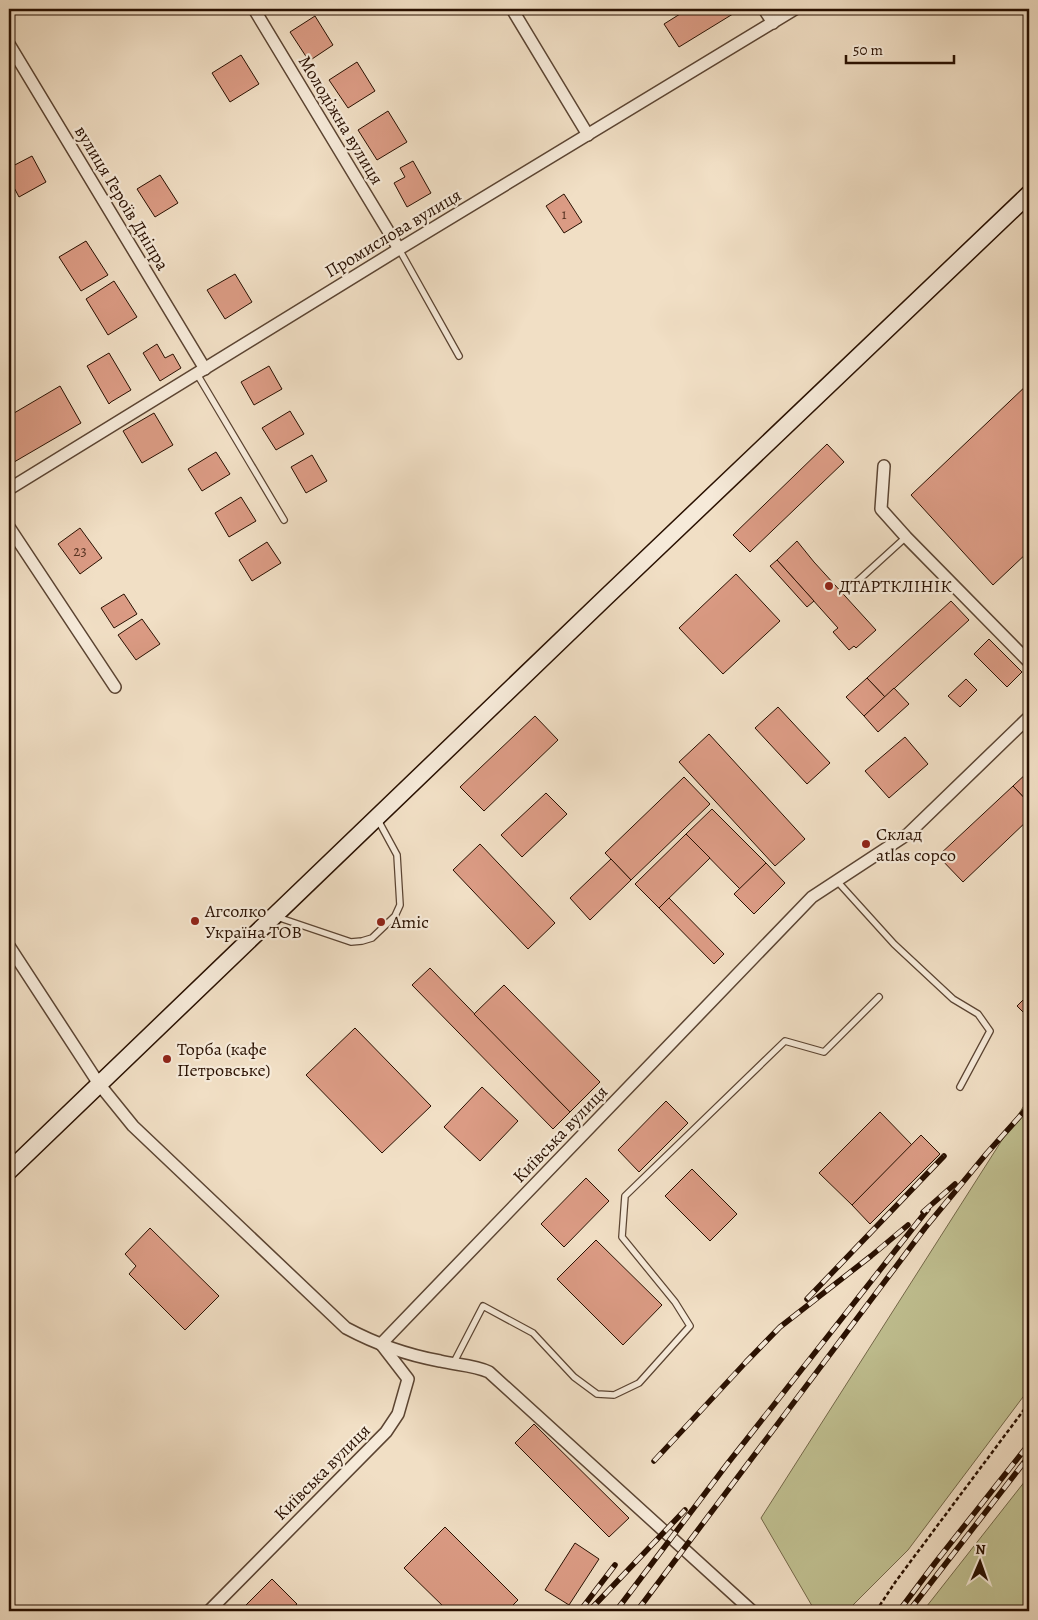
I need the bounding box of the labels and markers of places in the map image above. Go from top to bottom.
place label: ДТАРТКЛІНІК [839,574,952,598]
marker: ДТАРТКЛІНІК [823,580,835,592]
place label: Склад atlas copco [876,822,956,867]
marker: Склад atlas copco [860,838,872,850]
place label: Агсолко Україна ТОВ [204,899,302,944]
place label: Amic [390,910,429,934]
marker: Агсолко Україна ТОВ [189,915,201,927]
marker: Amic [375,916,387,928]
place label: Торба (кафе Петровське) [177,1037,271,1082]
marker: Торба (кафе Петровське) [161,1053,173,1065]

